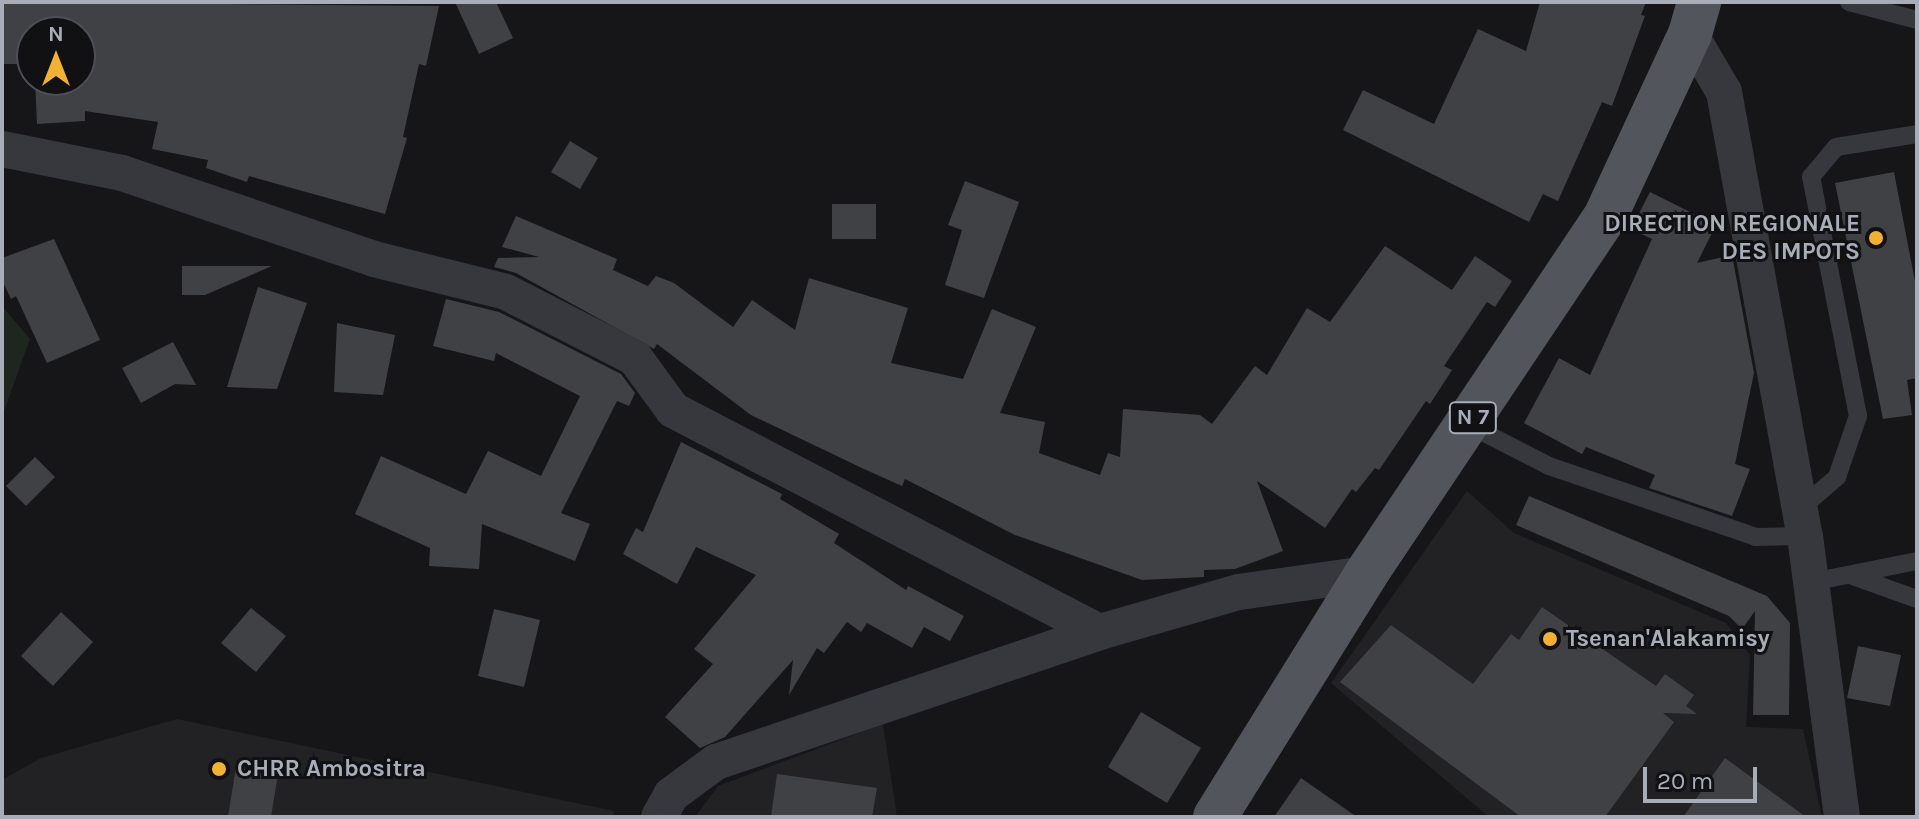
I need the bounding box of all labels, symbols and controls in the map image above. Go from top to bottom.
north arrow [16,16,96,96]
text: N [48,21,64,47]
place label: DIRECTION REGIONALE DES IMPOTS [1604,210,1860,266]
marker: DIRECTION REGIONALE DES IMPOTS [1867,229,1885,247]
road number: N 7 [1447,400,1499,436]
place label: Tsenan'Alakamisy [1566,625,1770,653]
marker: Tsenan'Alakamisy [1541,630,1559,648]
scale bar [1647,751,1761,801]
place label: CHRR Ambositra [237,755,426,783]
marker: CHRR Ambositra [208,758,230,780]
text: 20 m [1657,767,1713,795]

